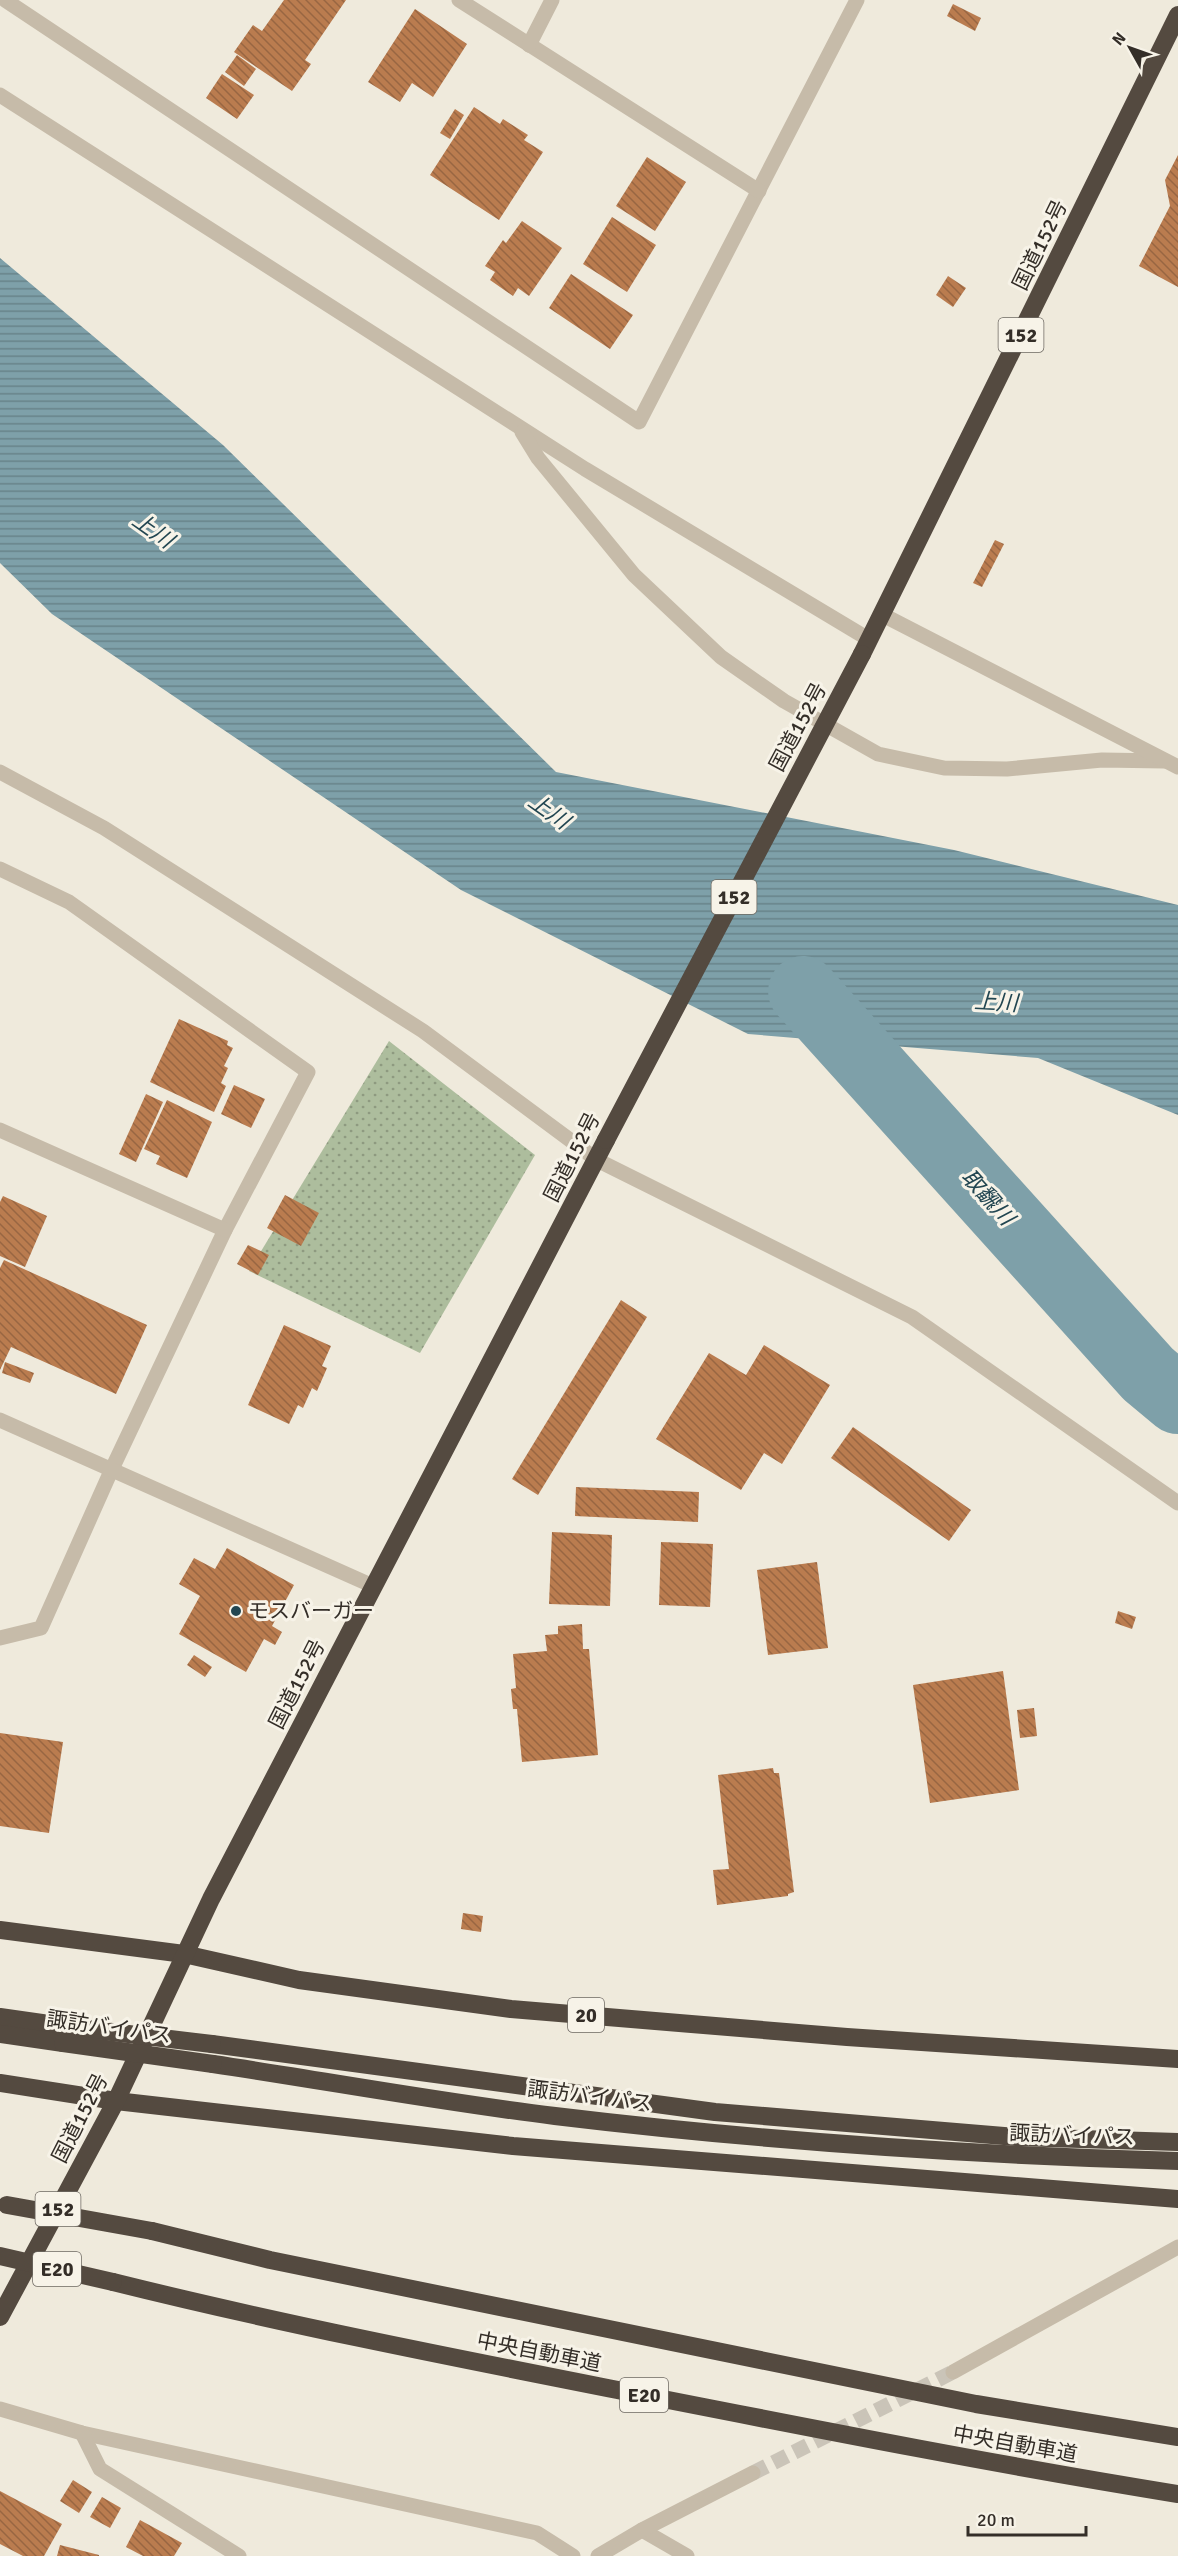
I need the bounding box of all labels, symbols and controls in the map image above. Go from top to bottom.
north arrow [1100,18,1160,78]
text: N [1108,28,1131,50]
street label: 国道152号 [1007,196,1073,294]
road number: 152 [998,318,1044,352]
water label: 上川 [127,506,180,555]
street label: 国道152号 [764,678,832,776]
water label: 上川 [523,787,576,836]
road number: 152 [712,880,756,914]
water label: 上川 [973,987,1021,1017]
street label: 国道152号 [538,1108,606,1206]
water label: 取飜川 [956,1163,1021,1232]
place label: モスバーガー [248,1598,374,1624]
marker: モスバーガー [229,1604,243,1618]
street label: 国道152号 [263,1635,331,1733]
road number: 20 [568,1998,604,2032]
street label: 諏訪バイパス [45,2005,173,2049]
street label: 国道152号 [46,2069,114,2167]
street label: 諏訪バイパス [526,2075,654,2117]
street label: 諏訪バイパス [1009,2120,1135,2150]
road number: 152 [36,2192,80,2226]
road number: E20 [33,2252,81,2286]
street label: 中央自動車道 [475,2327,603,2377]
road number: E20 [620,2378,668,2412]
street label: 中央自動車道 [951,2420,1079,2468]
scale bar [968,2499,1086,2537]
text: 20 m [977,2509,1015,2531]

